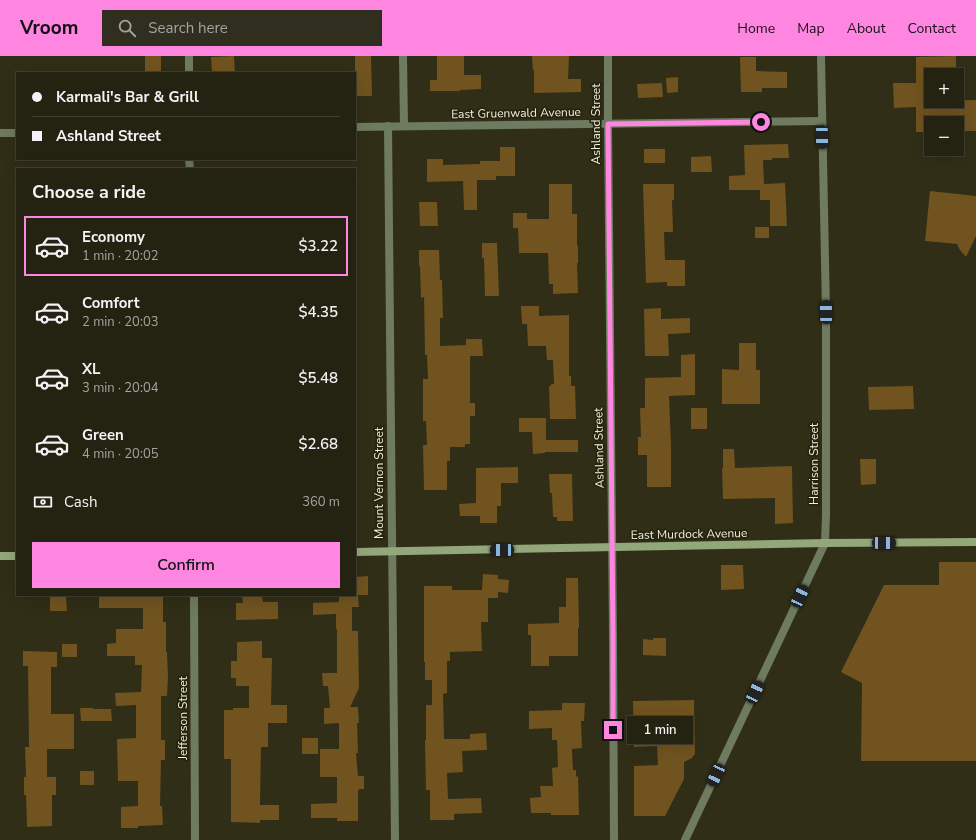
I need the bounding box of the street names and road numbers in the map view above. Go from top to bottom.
street label: Ashland Street [588,83,604,164]
street label: East Gruenwald Avenue [451,104,581,122]
street label: Ashland Street [590,407,608,489]
street label: Harrison Street [806,422,822,505]
street label: Mount Vernon Street [371,426,387,539]
street label: East Murdock Avenue [631,525,747,543]
street label: Jefferson Street [175,675,191,761]

